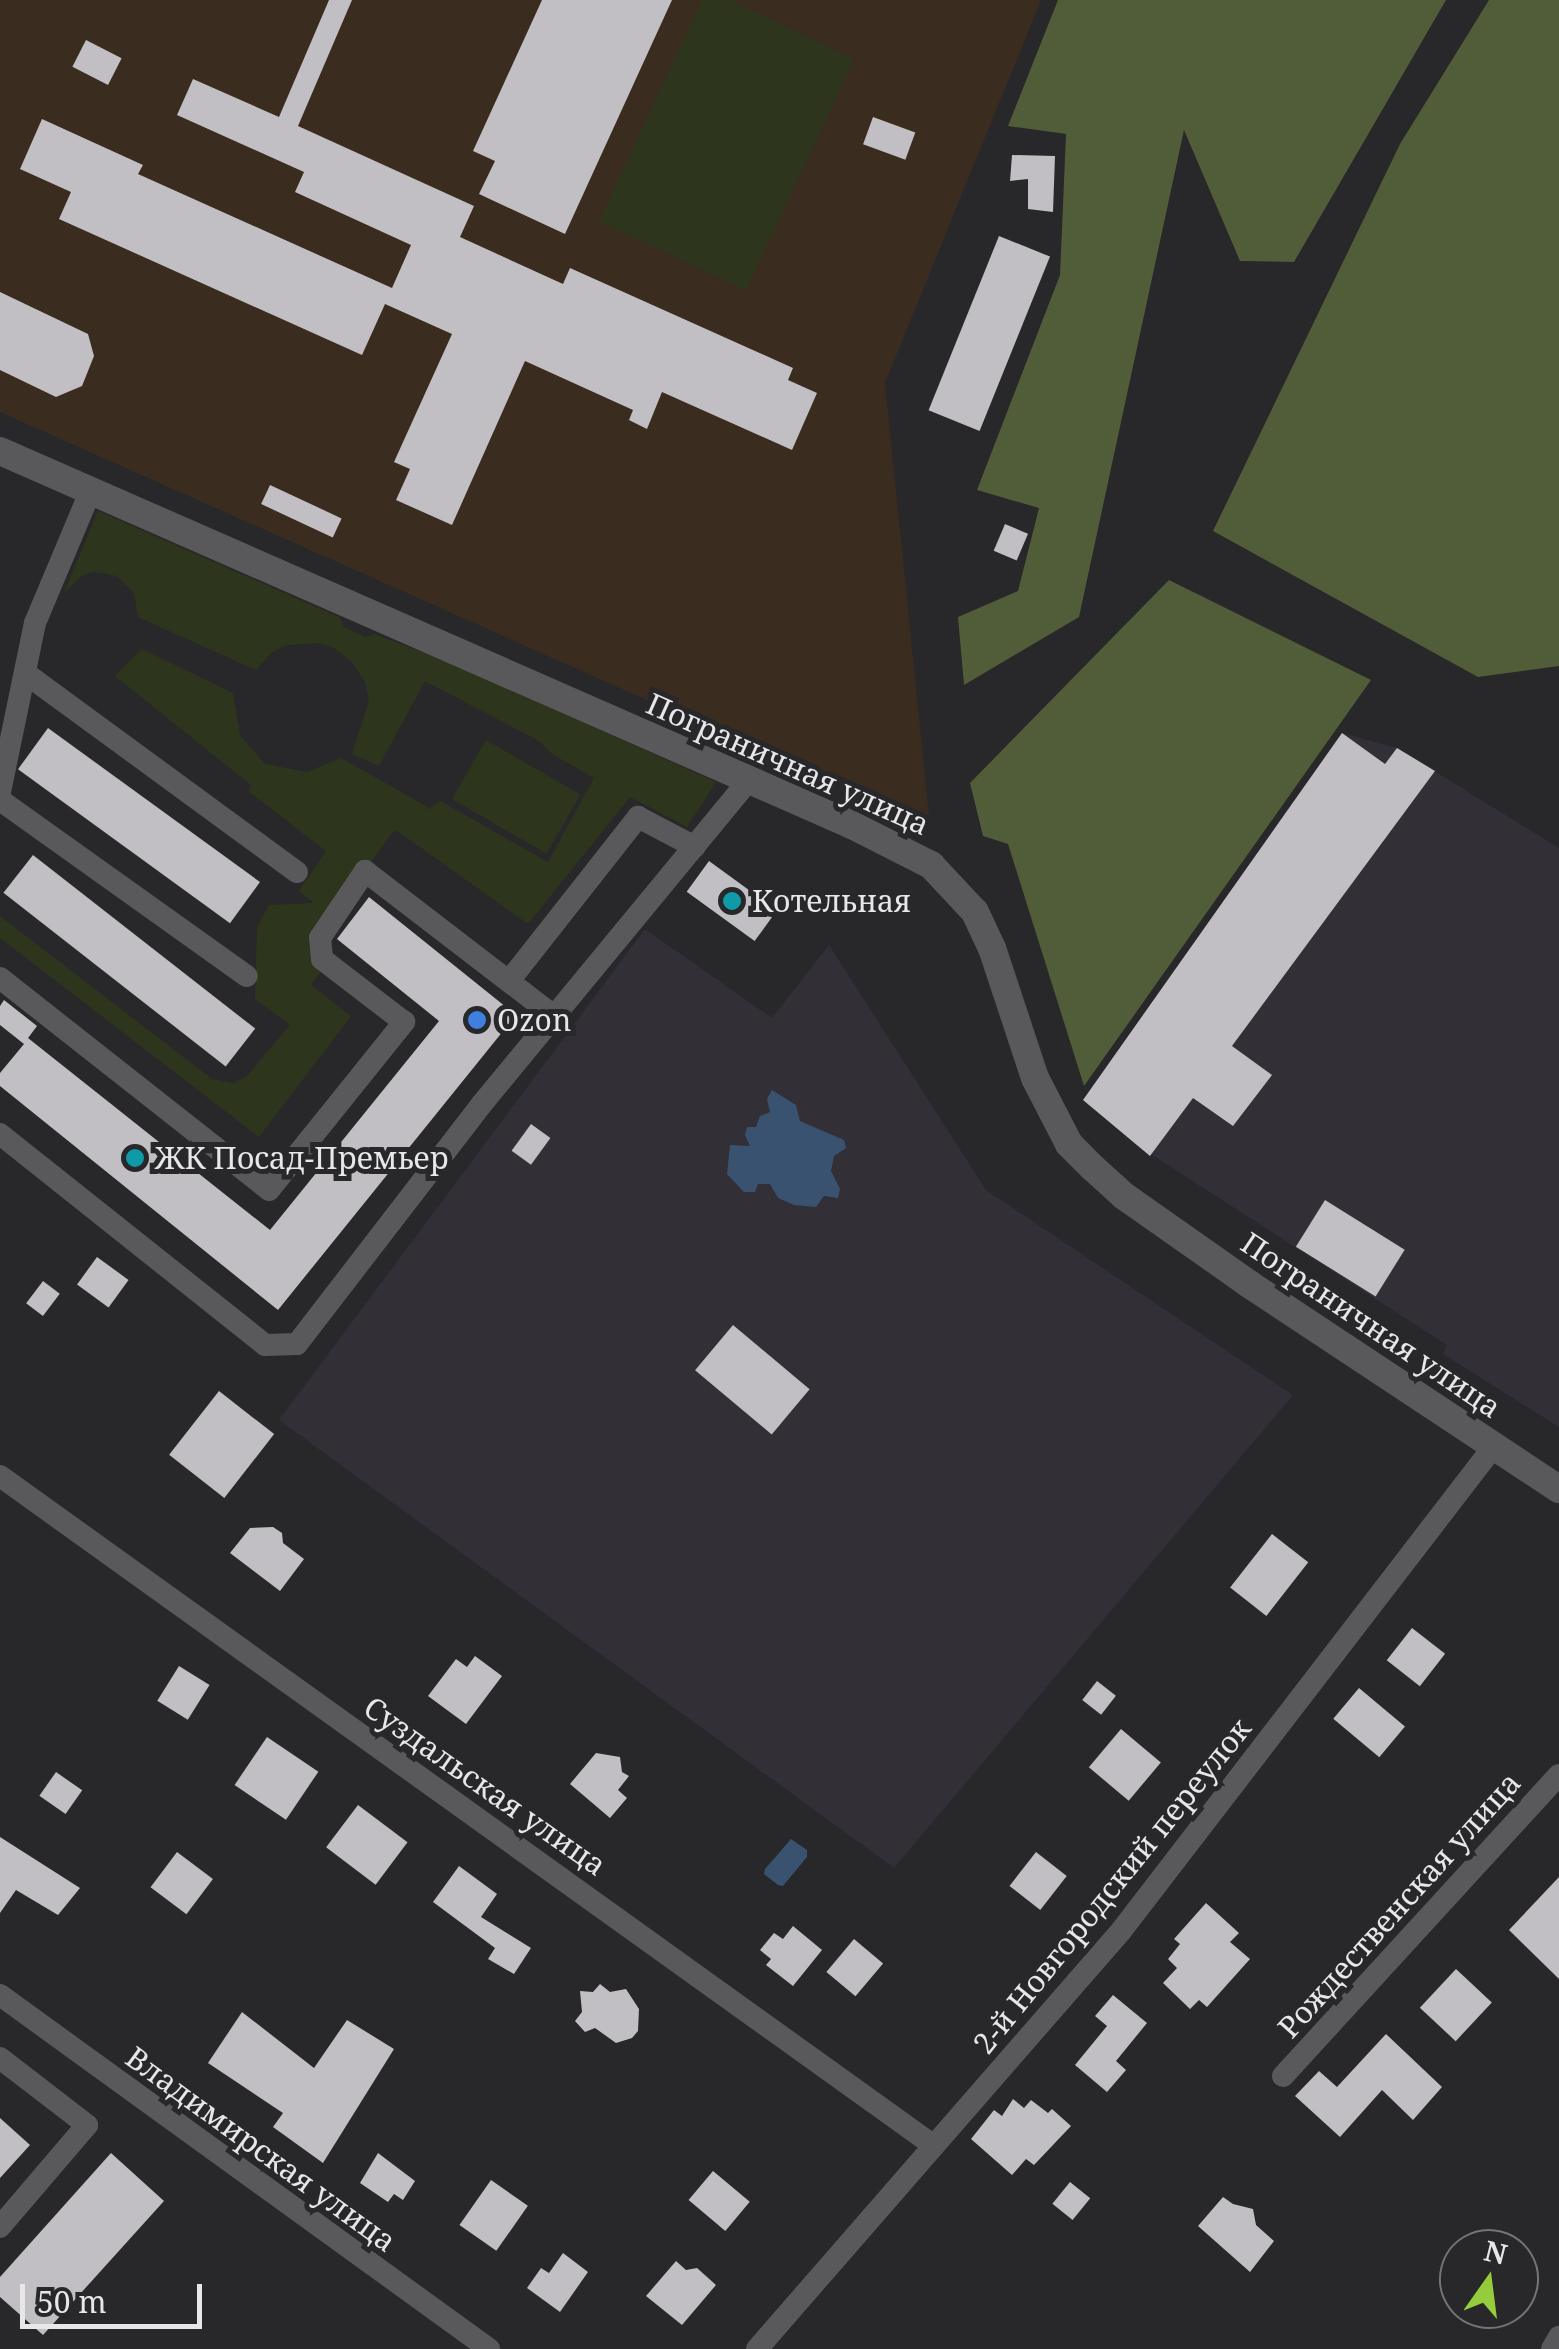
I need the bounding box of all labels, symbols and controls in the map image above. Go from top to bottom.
street label: Пограничная улица [641,685,935,843]
place label: Котельная [752,883,911,919]
marker: Котельная [721,890,743,912]
place label: Ozon [497,1002,571,1038]
marker: Ozon [466,1009,488,1031]
place label: ЖК Посад-Премьер [155,1140,449,1176]
marker: ЖК Посад-Премьер [124,1147,146,1169]
street label: Пограничная улица [1234,1225,1508,1425]
street label: Суздальская улица [357,1689,613,1883]
street label: 2-й Новгородский переулок [966,1711,1258,2061]
street label: Рождественская улица [1270,1765,1528,2045]
street label: Владимирская улица [119,2039,403,2259]
north arrow [1439,2229,1539,2329]
text: N [1480,2231,1511,2273]
scale bar [25,2264,208,2326]
text: 50 m [37,2281,107,2322]

